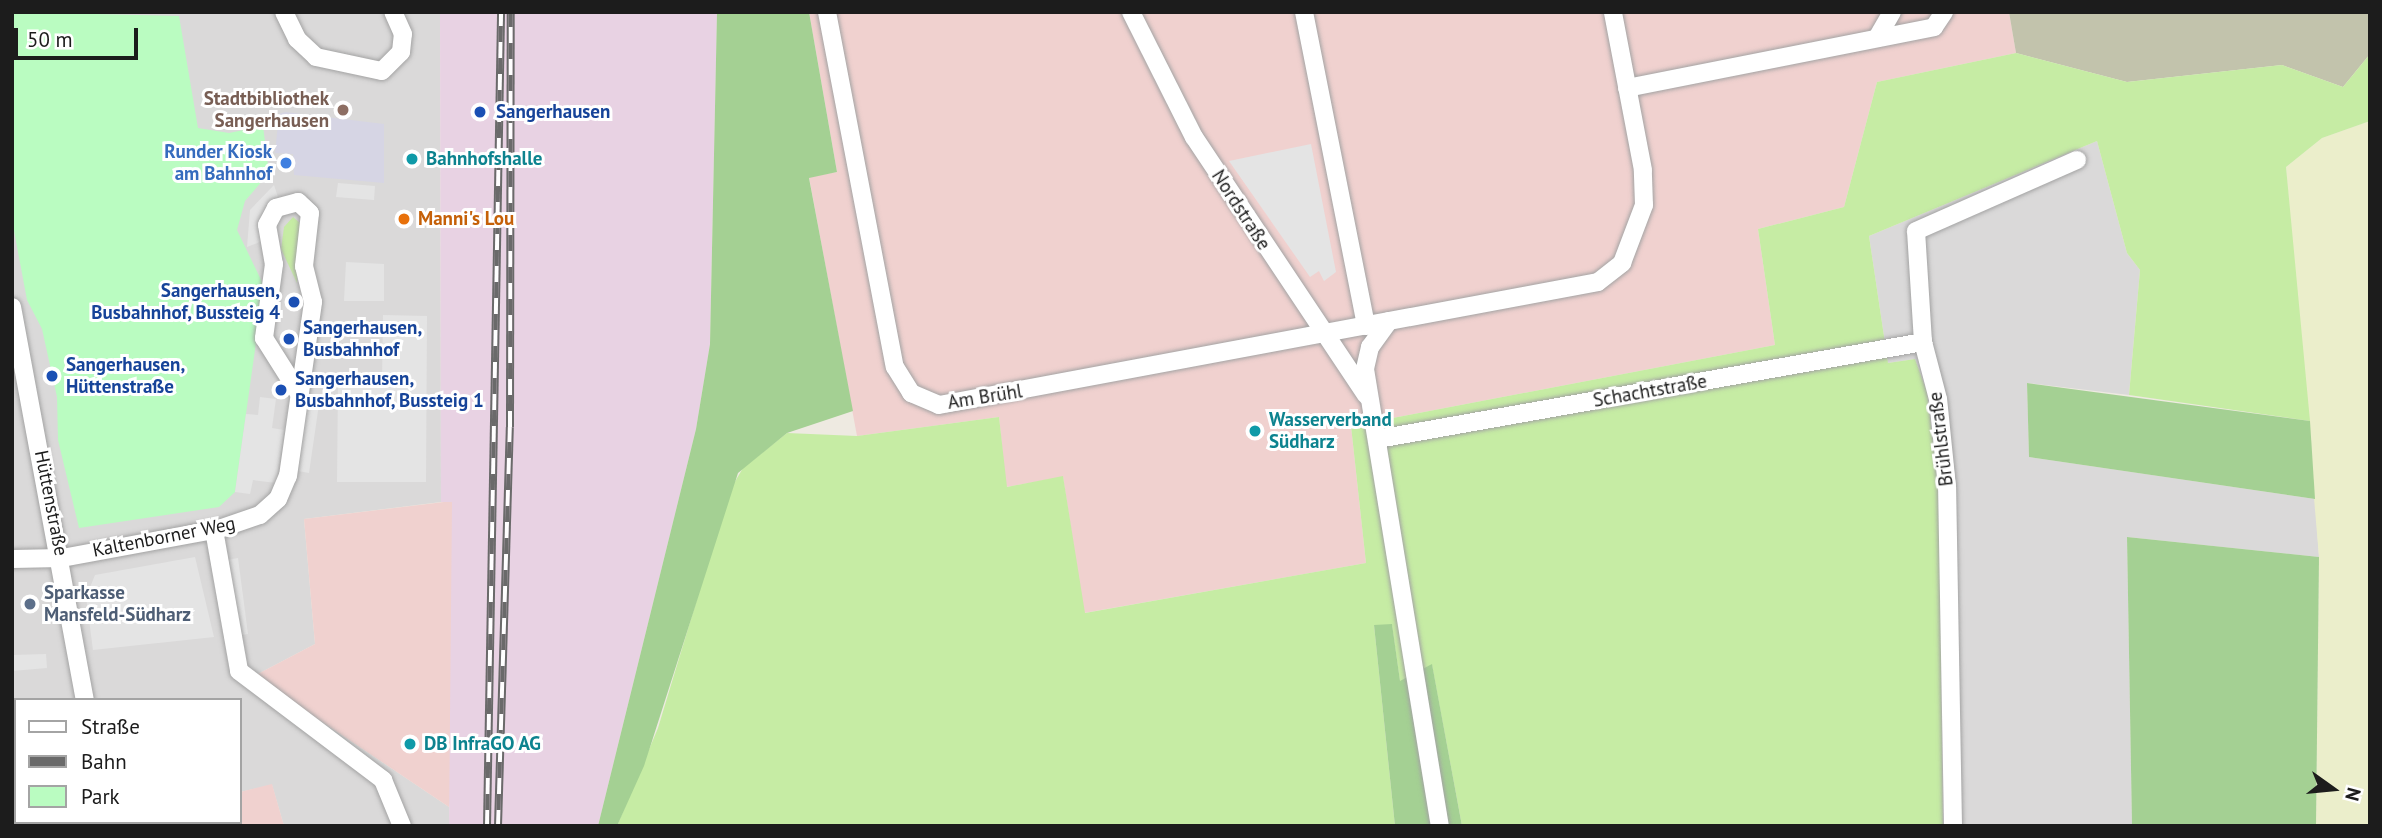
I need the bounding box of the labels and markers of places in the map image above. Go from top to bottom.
place label: Stadtbibliothek Sangerhausen [204,88,329,132]
place label: Sangerhausen [496,101,610,123]
marker: Stadtbibliothek Sangerhausen [335,102,351,118]
marker: Sangerhausen [470,102,490,122]
place label: Runder Kiosk am Bahnhof [164,141,272,185]
place label: Bahnhofshalle [426,148,542,170]
marker: Bahnhofshalle [404,151,420,167]
marker: Runder Kiosk am Bahnhof [278,155,294,171]
place label: Manni's Lou [418,208,514,230]
marker: Manni's Lou [396,211,412,227]
place label: Sangerhausen, Busbahnhof, Bussteig 4 [90,280,280,324]
marker: Sangerhausen, Busbahnhof, Bussteig 4 [286,294,302,310]
place label: Sangerhausen, Busbahnhof [303,317,422,361]
marker: Sangerhausen, Busbahnhof [281,331,297,347]
place label: Sangerhausen, Hüttenstraße [66,354,185,398]
marker: Sangerhausen, Hüttenstraße [44,368,60,384]
place label: Sangerhausen, Busbahnhof, Bussteig 1 [295,368,485,412]
marker: Sangerhausen, Busbahnhof, Bussteig 1 [273,382,289,398]
place label: Wasserverband Südharz [1269,409,1392,453]
marker: Wasserverband Südharz [1247,423,1263,439]
place label: Sparkasse Mansfeld-Südharz [44,582,191,626]
marker: Sparkasse Mansfeld-Südharz [22,596,38,612]
place label: DB InfraGO AG [424,733,542,755]
marker: DB InfraGO AG [402,736,418,752]

